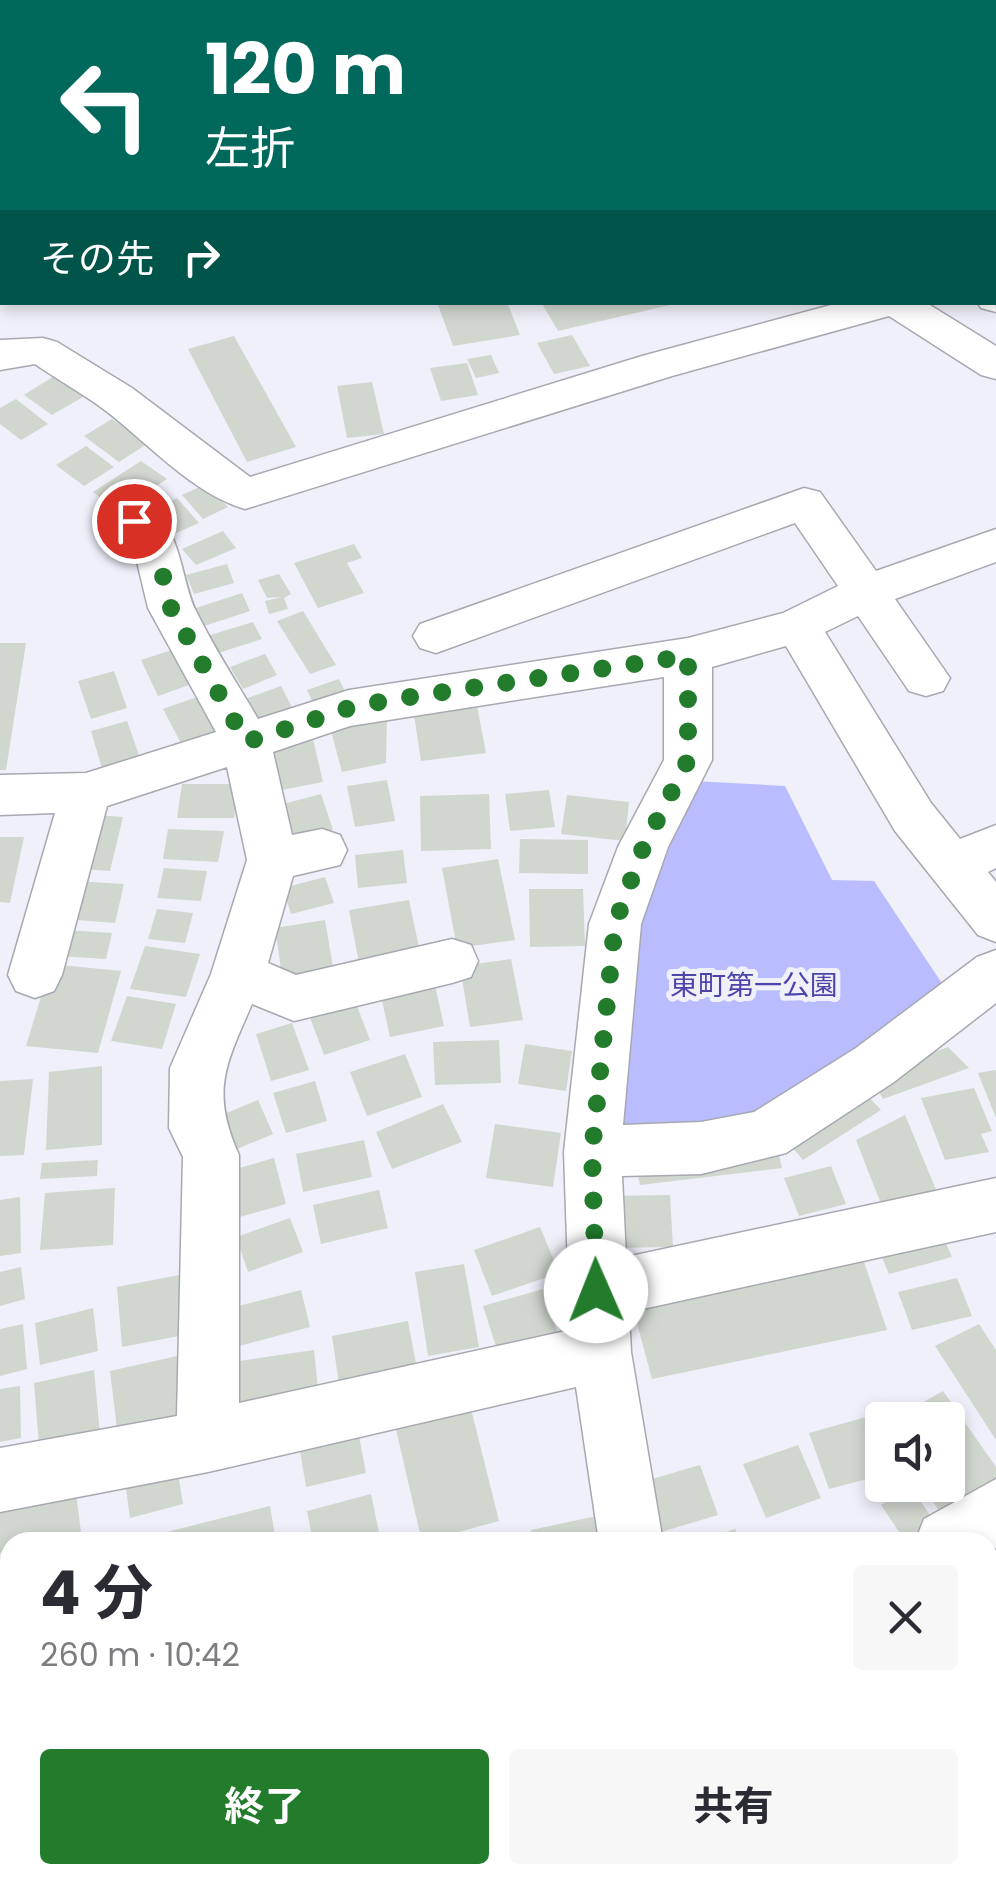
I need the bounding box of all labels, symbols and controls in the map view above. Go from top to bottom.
text: 120 m [205,20,406,119]
icon: left [40,40,170,170]
text: 左折 [205,117,295,180]
icon: right [174,230,229,285]
text: その先 [40,232,154,285]
pin [92,479,177,564]
icon: arrive [107,494,162,549]
park label: 東町第一公園 [670,966,838,1005]
position arrow [544,1239,648,1343]
map controls [865,1402,965,1502]
button: sound [865,1402,965,1502]
text: 4 分 [40,1551,153,1635]
button: close [853,1565,958,1670]
text: 260 m · 10:42 [40,1632,240,1677]
button: 終了 [40,1749,489,1864]
button: 共有 [509,1749,958,1864]

